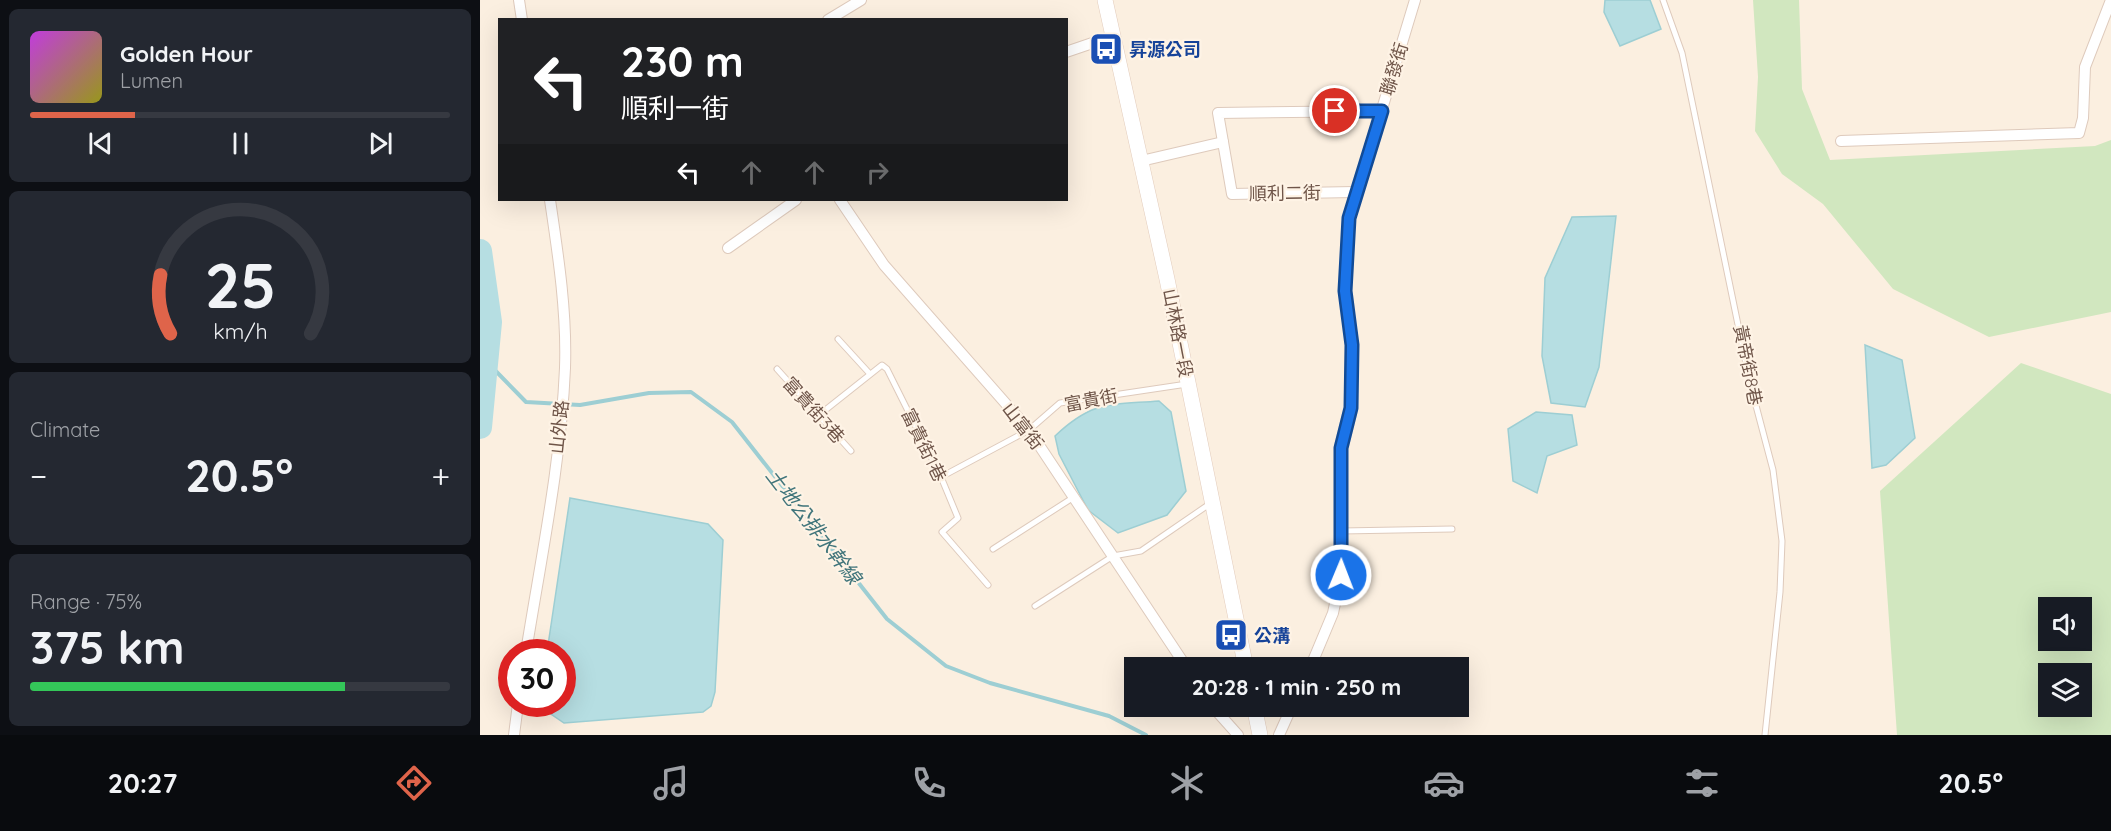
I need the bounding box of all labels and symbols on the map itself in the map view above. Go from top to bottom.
bus stop icon: 昇源公司 [1088,31,1124,67]
place label: 昇源公司 [1129,38,1201,61]
street label: 聯發街 [1375,40,1413,98]
pin [1309,85,1360,136]
street label: 順利二街 [1249,181,1321,205]
street label: 山林路一段 [1158,287,1198,379]
street label: 黃帝街8巷 [1729,323,1767,407]
street label: 富貴街3巷 [778,372,850,448]
street label: 富貴街 [1062,384,1120,416]
street label: 山富街 [997,398,1049,454]
street label: 山外路 [545,399,573,455]
street label: 富貴街1巷 [896,405,952,485]
water label: 土地公排水幹線 [761,463,868,590]
position arrow [1309,543,1373,607]
bus stop icon: 公溝 [1213,617,1249,653]
place label: 公溝 [1254,624,1290,647]
speed limit sign: 30 [498,639,576,717]

